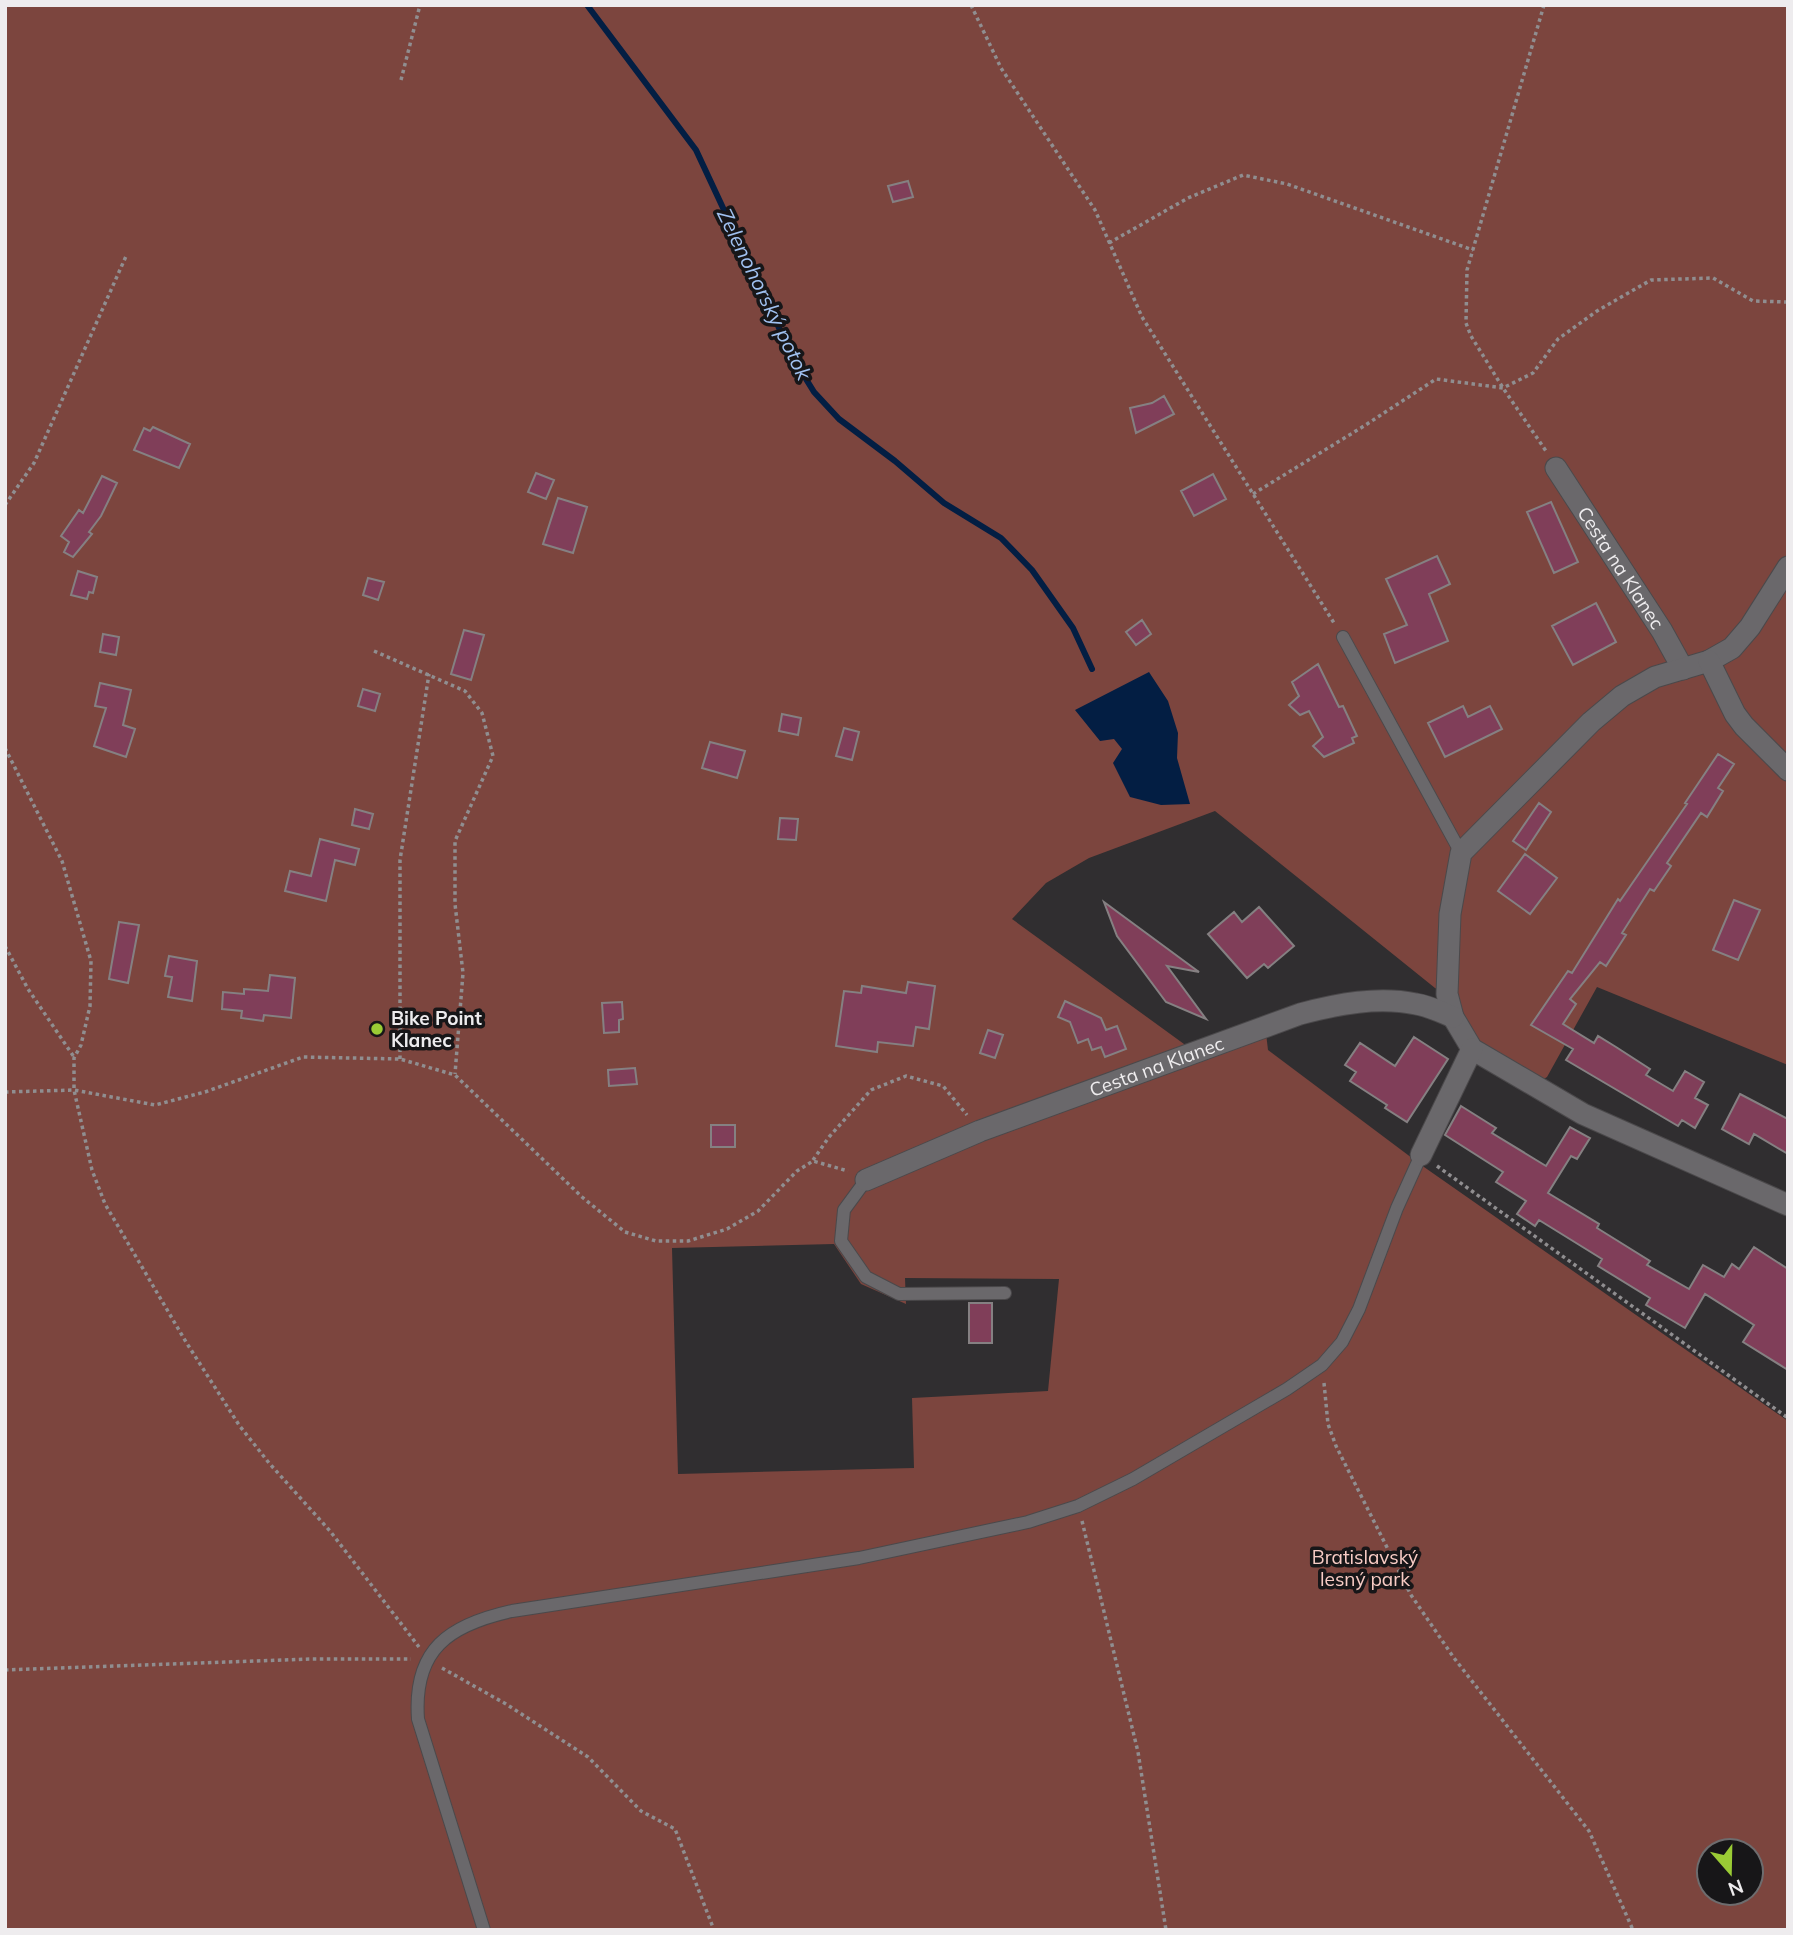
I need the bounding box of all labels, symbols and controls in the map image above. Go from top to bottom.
water label: Zelenohorský potok [712,204,818,385]
street label: Cesta na Klanec [1572,502,1669,634]
place label: Bike Point Klanec [391,1006,482,1052]
marker: Bike Point Klanec [369,1021,385,1037]
street label: Cesta na Klanec [1086,1031,1227,1102]
park label: Bratislavský lesný park [1312,1545,1418,1591]
north arrow [1695,1837,1765,1907]
text: N [1725,1874,1747,1902]

